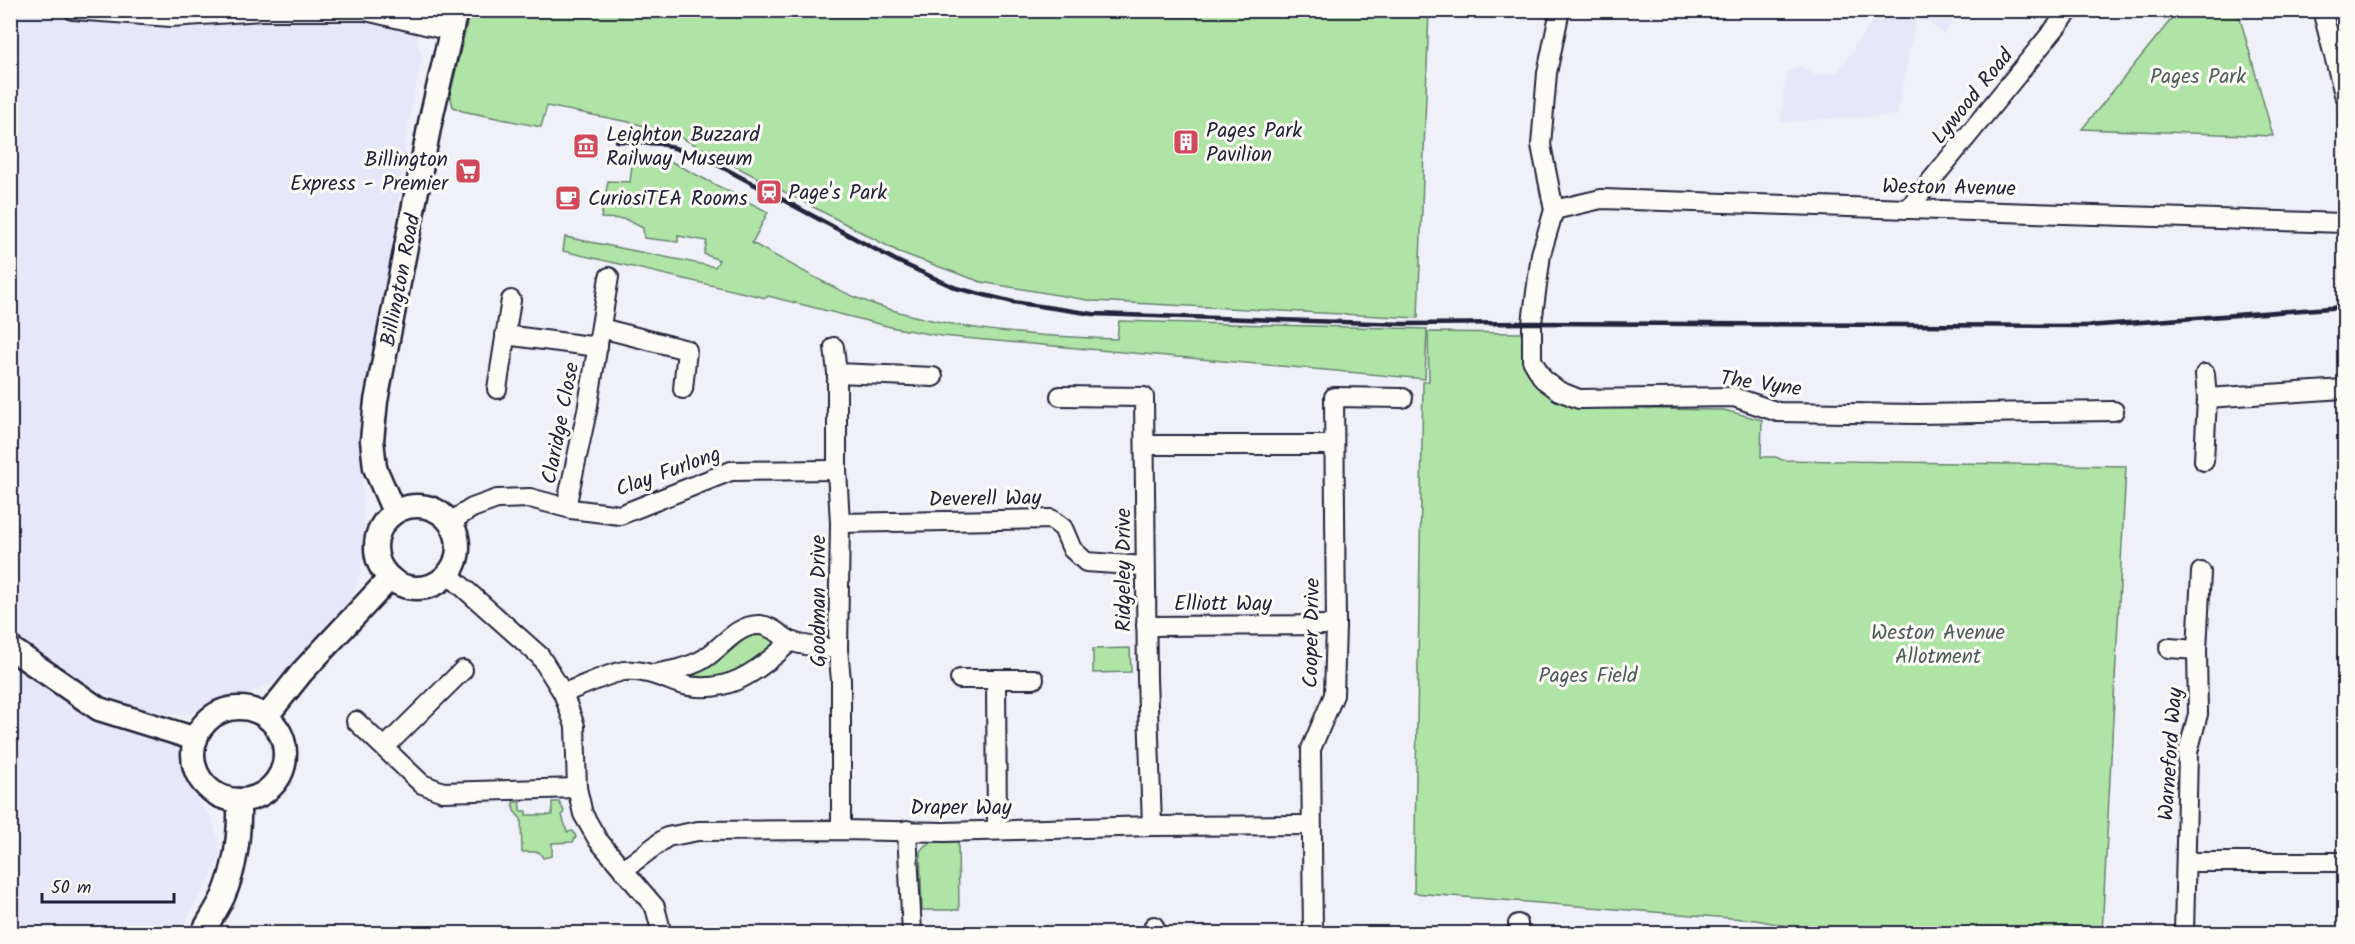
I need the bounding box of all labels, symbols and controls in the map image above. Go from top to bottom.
street label: Lywood Road [1924,41,2023,152]
park label: Pages Park [2150,61,2246,94]
place label: Pages Park Pavilion [1206,115,1302,172]
place label: Leighton Buzzard Railway Museum [606,119,760,176]
building icon: Pages Park Pavilion [1171,127,1201,157]
museum icon: Leighton Buzzard Railway Museum [571,131,601,161]
place label: Billington Express - Premier [290,144,449,201]
supermarket icon: Billington Express - Premier [453,156,483,186]
street label: Weston Avenue [1882,171,2017,206]
station icon: Page's Park [754,177,784,207]
place label: Page's Park [788,177,887,210]
cafe icon: CuriosiTEA Rooms [553,183,583,213]
place label: CuriosiTEA Rooms [588,183,748,216]
street label: Billington Road [372,211,431,349]
street label: Claridge Close [533,359,590,487]
street label: The Vyne [1718,362,1804,407]
street label: Clay Furlong [611,438,726,507]
street label: Deverell Way [928,482,1042,517]
street label: Ridgeley Drive [1108,508,1141,632]
street label: Goodman Drive [803,534,836,667]
street label: Cooper Drive [1295,577,1330,688]
street label: Elliott Way [1174,588,1272,621]
park label: Weston Avenue Allotment [1871,617,2005,674]
park label: Pages Field [1538,660,1638,693]
street label: Warneford Way [2150,686,2193,822]
street label: Draper Way [910,792,1012,825]
scale bar [42,866,174,904]
text: 50 m [51,874,91,903]

